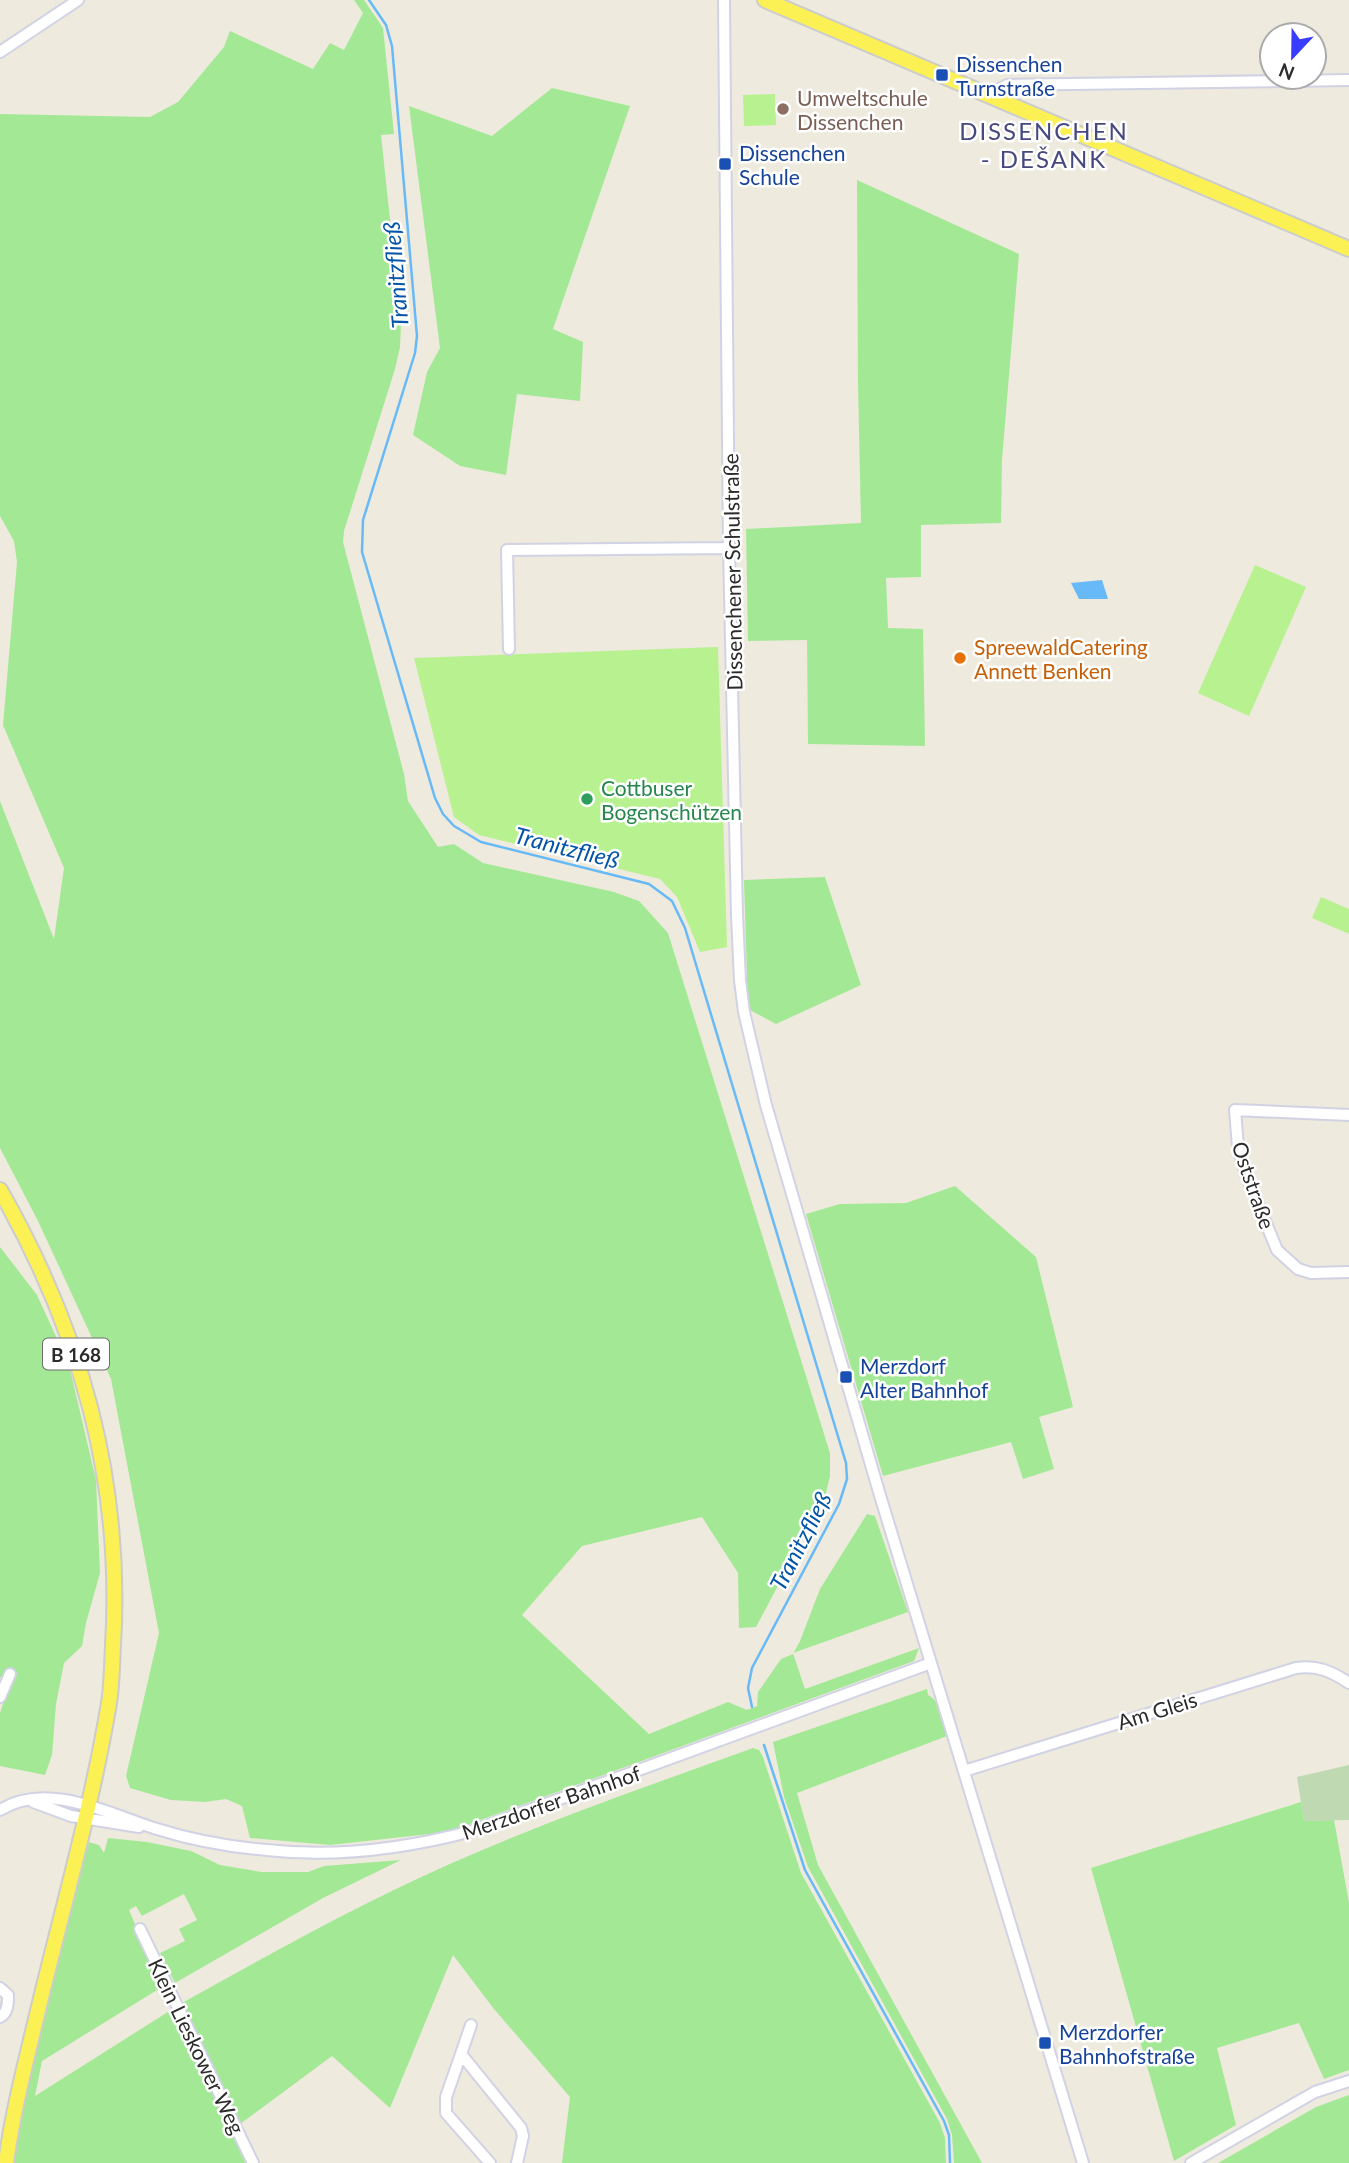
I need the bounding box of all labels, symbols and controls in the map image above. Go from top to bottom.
north arrow [1258,21,1328,91]
place label: Dissenchen Turnstraße [956,51,1062,100]
text: N [1275,59,1298,86]
marker: Dissenchen Turnstraße [934,67,950,83]
place label: Umweltschule Dissenchen [797,85,928,134]
marker: Umweltschule Dissenchen [775,101,791,117]
district label: DISSENCHEN - DEŠANK [959,116,1129,173]
place label: Dissenchen Schule [739,140,845,189]
marker: Dissenchen Schule [717,156,733,172]
water label: Tranitzfließ [376,220,414,330]
street label: Dissenchener Schulstraße [717,453,747,691]
place label: SpreewaldCatering Annett Benken [974,634,1148,683]
marker: SpreewaldCatering Annett Benken [952,650,968,666]
place label: Cottbuser Bogenschützen [601,775,742,824]
marker: Cottbuser Bogenschützen [579,791,595,807]
water label: Tranitzfließ [512,820,622,874]
street label: Oststraße [1227,1138,1281,1232]
road number: B 168 [43,1338,109,1370]
place label: Merzdorf Alter Bahnhof [860,1353,989,1402]
marker: Merzdorf Alter Bahnhof [838,1369,854,1385]
water label: Tranitzfließ [763,1487,837,1595]
street label: Am Gleis [1114,1686,1200,1734]
street label: Merzdorfer Bahnhof [458,1759,644,1844]
street label: Klein Lieskower Weg [144,1954,250,2138]
place label: Merzdorfer Bahnhofstraße [1059,2019,1195,2068]
marker: Merzdorfer Bahnhofstraße [1037,2035,1053,2051]

